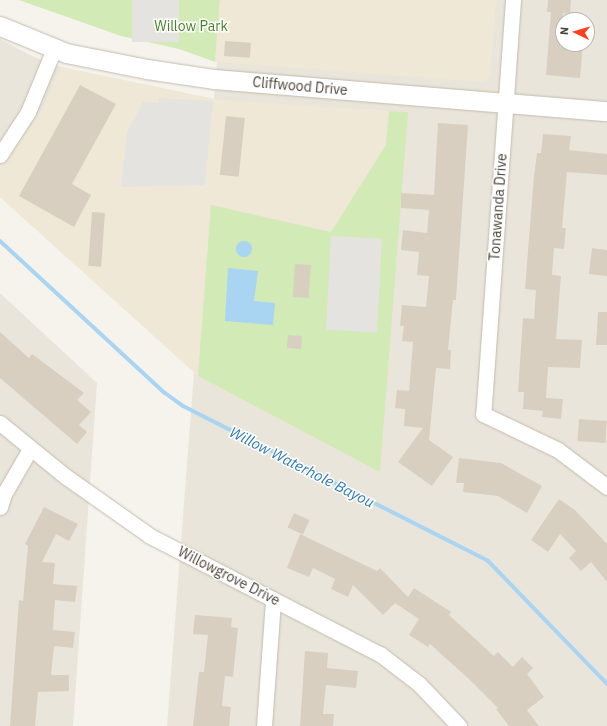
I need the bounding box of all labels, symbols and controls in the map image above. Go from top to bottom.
north arrow [555,12,595,52]
park label: Willow Park [154,18,228,34]
text: N [557,26,571,36]
street label: Cliffwood Drive [252,73,348,99]
street label: Tonawanda Drive [486,153,510,261]
water label: Willow Waterhole Bayou [227,423,377,511]
street label: Willowgrove Drive [175,543,283,609]

